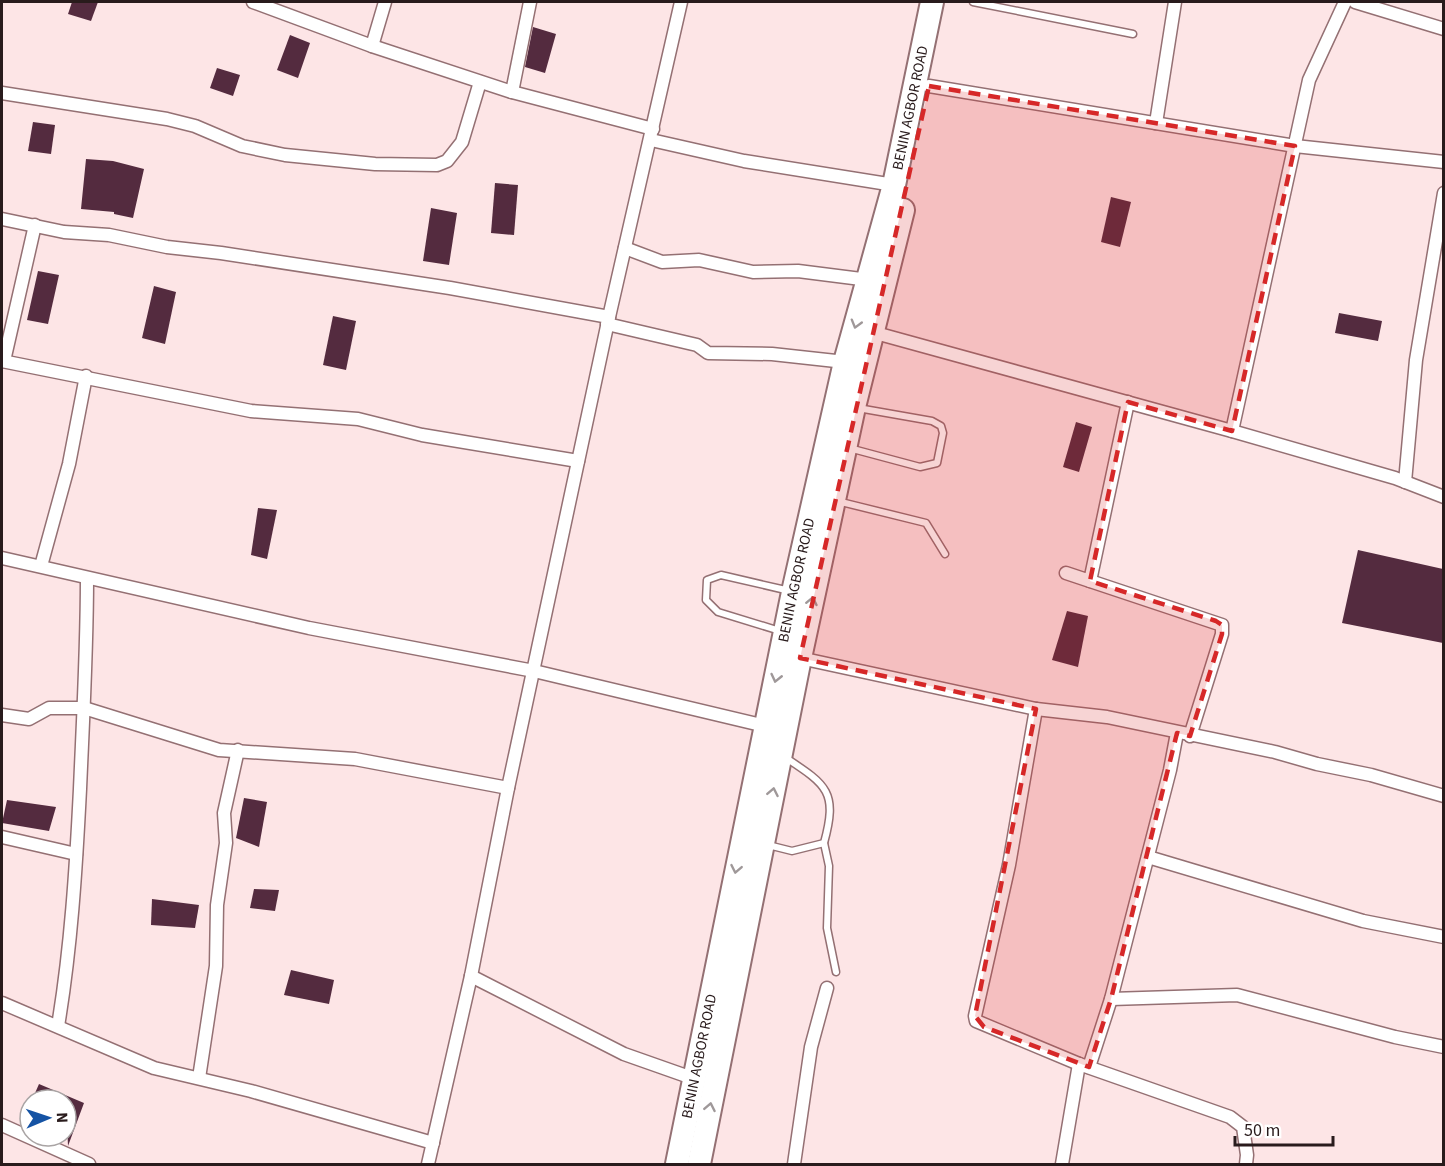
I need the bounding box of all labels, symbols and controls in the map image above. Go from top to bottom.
street label: BENIN AGBOR ROAD [887,44,934,172]
one-way arrow [851,318,863,329]
street label: BENIN AGBOR ROAD [773,516,820,644]
one-way arrow [805,597,818,607]
one-way arrow [770,673,783,683]
one-way arrow [766,788,779,798]
one-way arrow [730,864,743,874]
street label: BENIN AGBOR ROAD [676,992,722,1120]
north arrow [18,1088,78,1148]
one-way arrow [703,1102,716,1112]
scale bar [1235,1109,1332,1147]
text: N [51,1112,73,1123]
text: 50 m [1244,1118,1280,1143]

